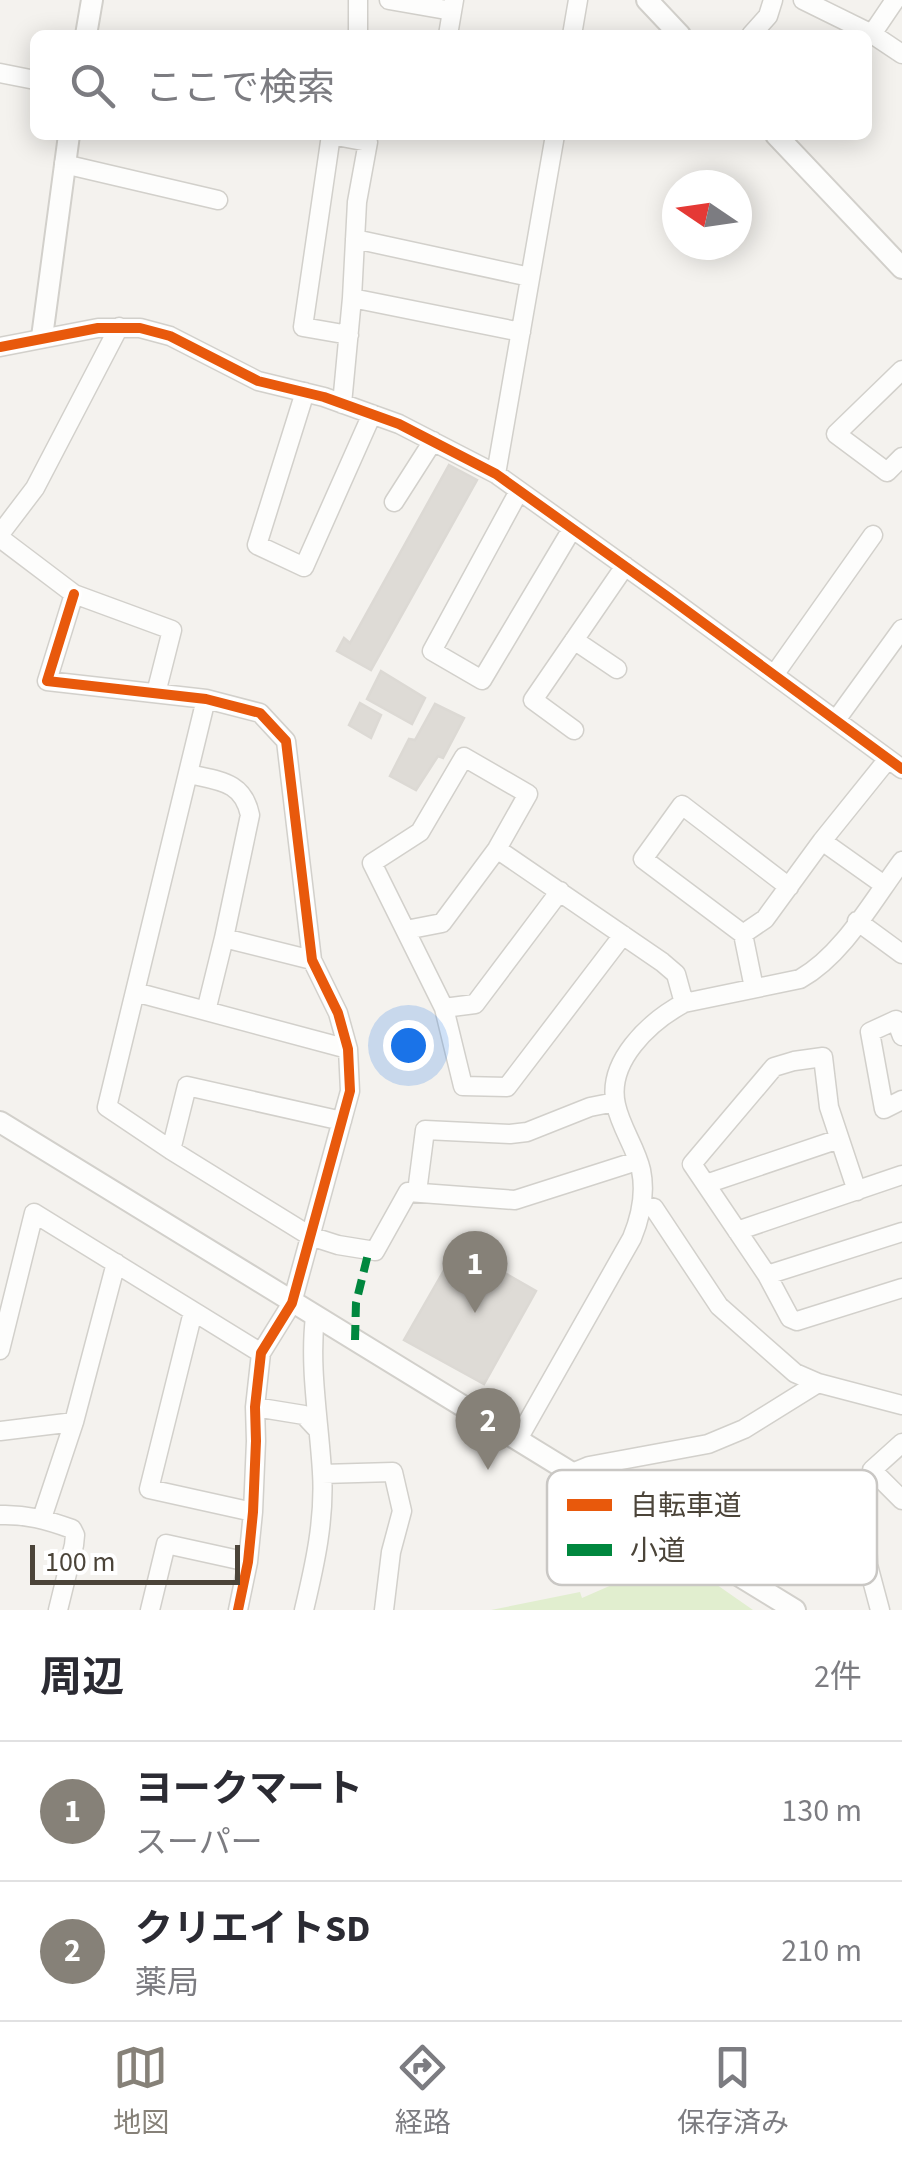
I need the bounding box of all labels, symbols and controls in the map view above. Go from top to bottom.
search box [30,30,872,140]
icon: search [65,58,120,113]
text: ここで検索 [145,61,335,115]
north arrow [662,170,752,260]
your location [383,1020,434,1071]
pin: 1 [442,1230,508,1313]
pin: 2 [456,1388,520,1470]
legend [547,1470,877,1585]
text: 自転車道 [630,1486,742,1526]
text: 小道 [630,1531,686,1571]
scale bar [30,1540,240,1584]
text: 100 m [45,1542,116,1582]
text: 周辺 [40,1648,124,1708]
text: 2件 [814,1654,862,1700]
text: ヨークマート [135,1762,363,1816]
text: 1 [64,1788,81,1834]
text: 130 m [781,1788,862,1834]
text: スーパー [135,1820,263,1866]
text: クリエイトSD [135,1902,370,1956]
text: 2 [64,1928,81,1974]
text: 210 m [781,1928,862,1974]
text: 薬局 [135,1960,199,2006]
tab: 地図 [113,2040,169,2143]
tab: 経路 [395,2040,451,2143]
tab: 保存済み [677,2040,789,2143]

